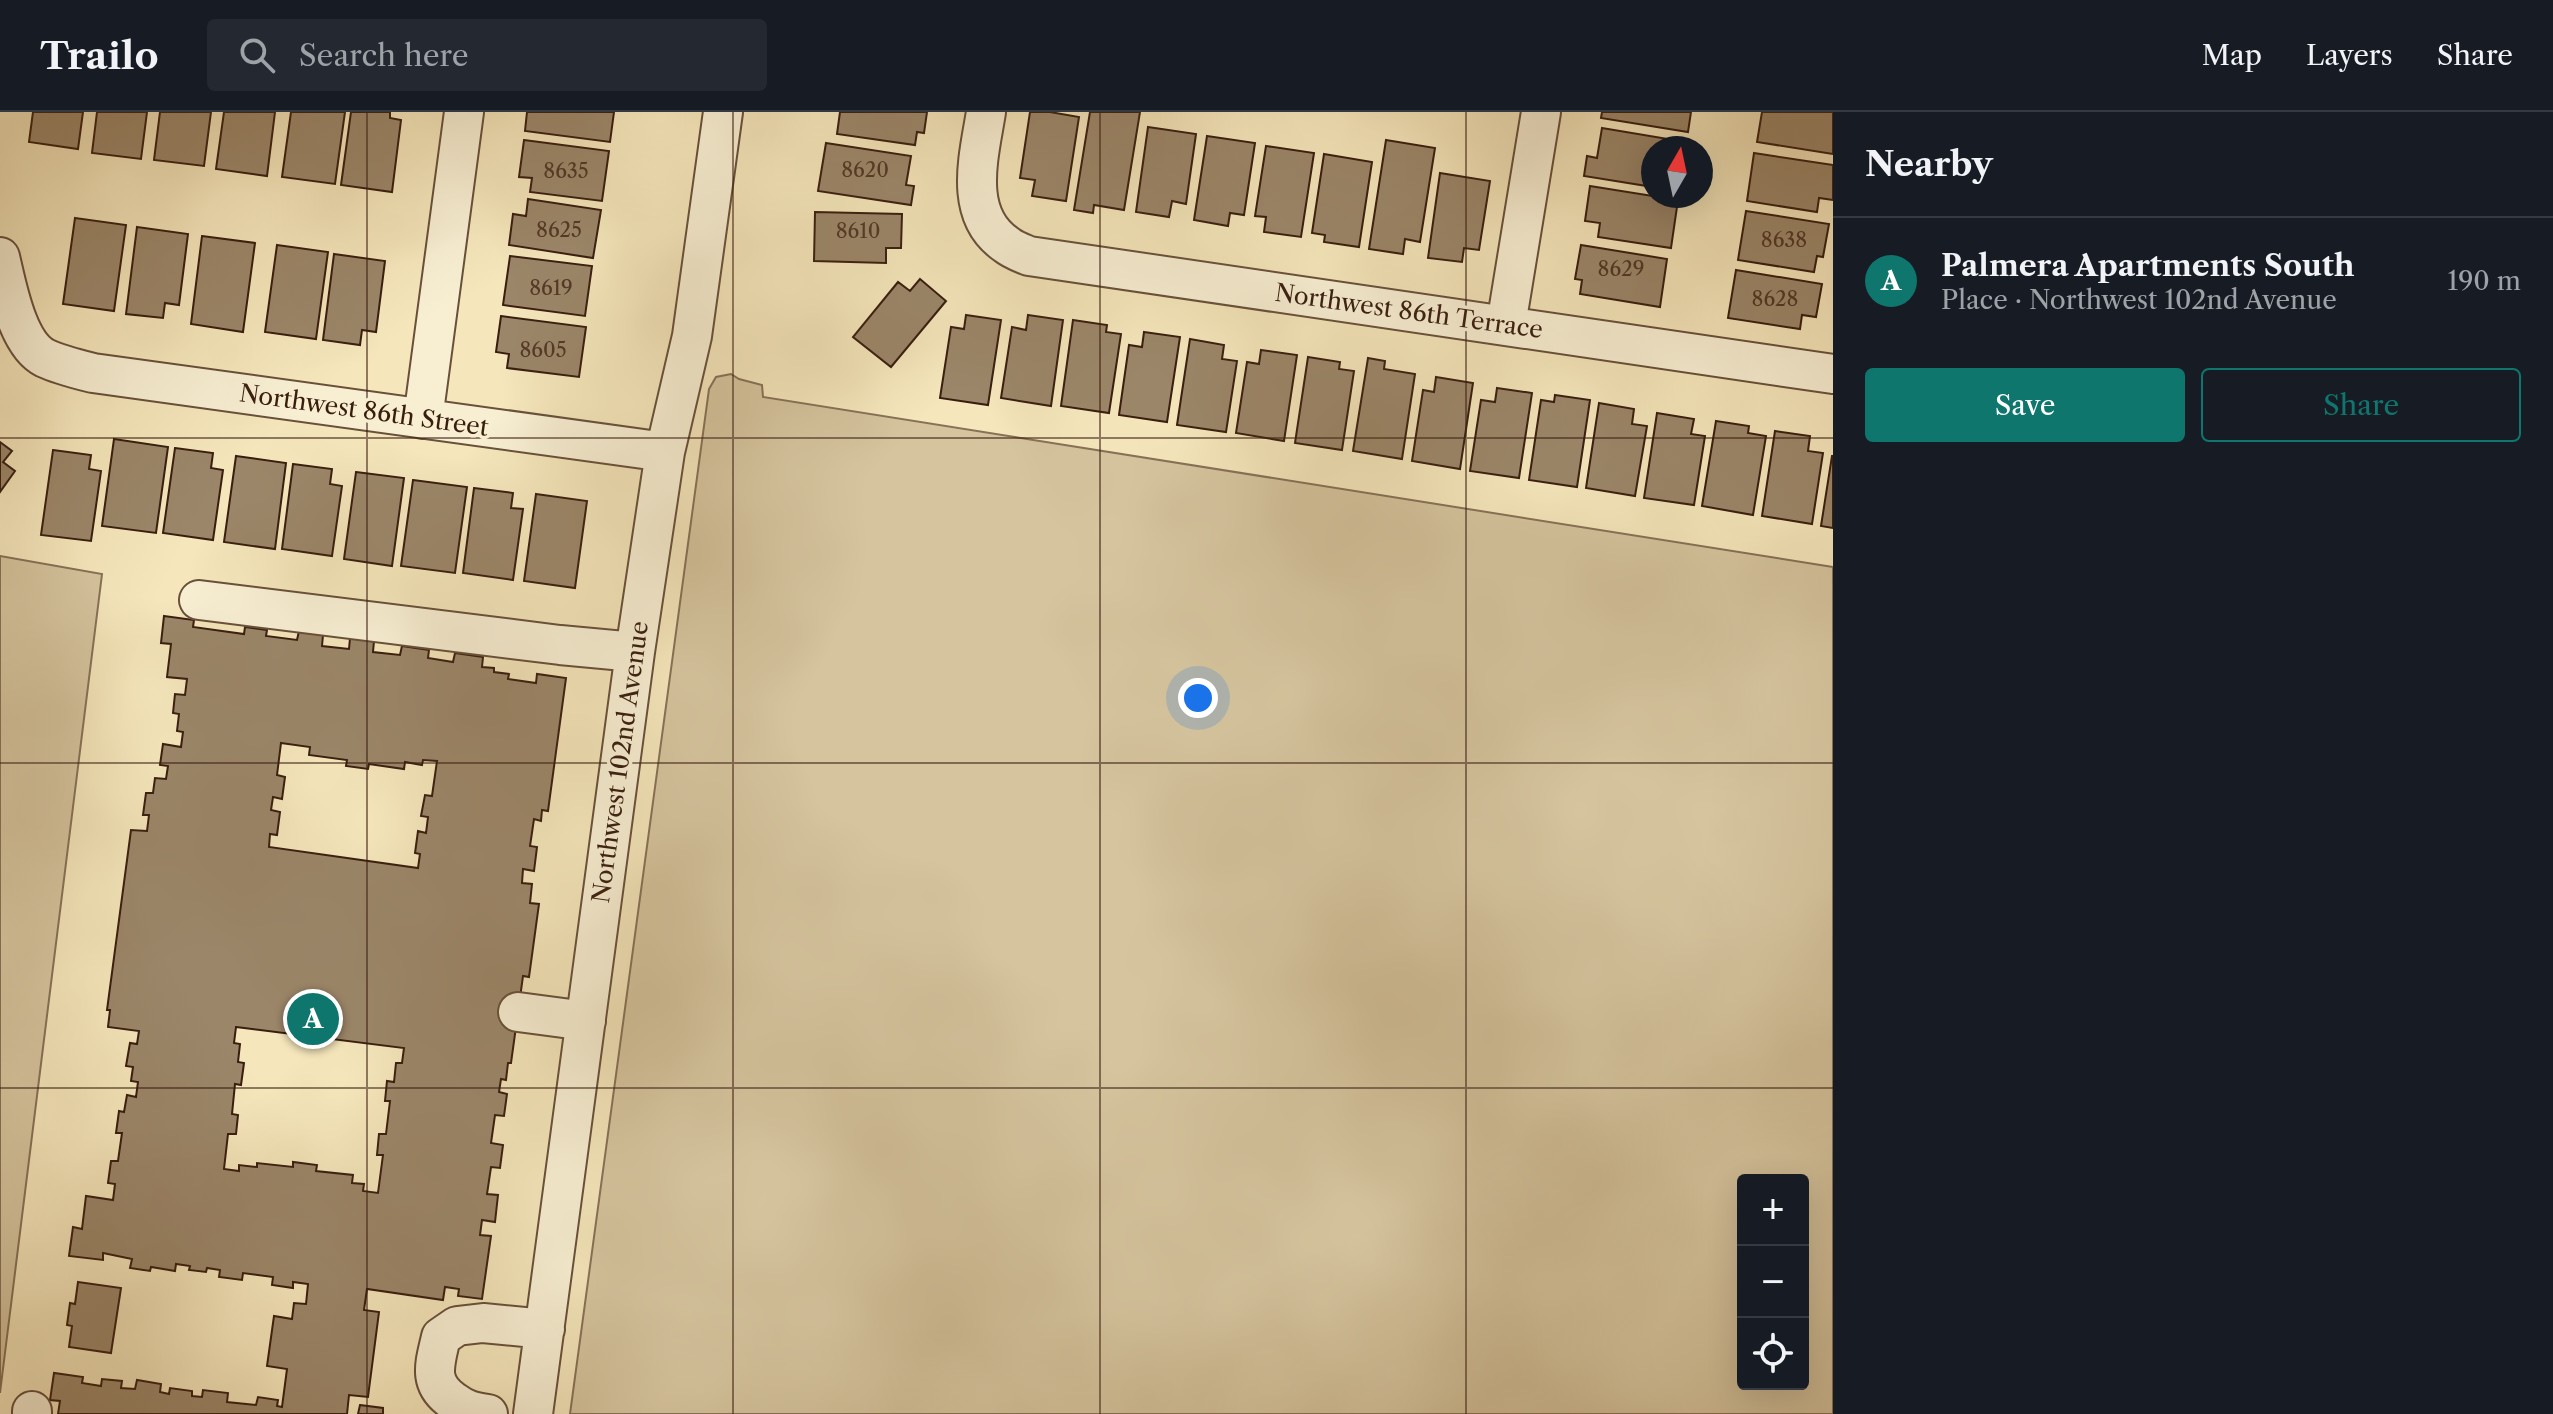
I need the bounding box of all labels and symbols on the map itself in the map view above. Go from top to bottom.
north arrow [1641,136,1713,208]
house number: 8620 [841,158,889,182]
house number: 8635 [543,159,589,183]
house number: 8625 [536,218,582,242]
house number: 8610 [836,219,880,243]
house number: 8638 [1761,228,1807,252]
house number: 8629 [1598,257,1644,281]
house number: 8619 [529,276,573,300]
street label: Northwest 86th Terrace [1273,278,1545,344]
house number: 8628 [1752,287,1798,311]
house number: 8605 [519,338,567,362]
street label: Northwest 86th Street [238,378,491,442]
street label: Northwest 102nd Avenue [586,619,654,905]
your location [1178,678,1218,718]
pin: A [287,989,339,1049]

